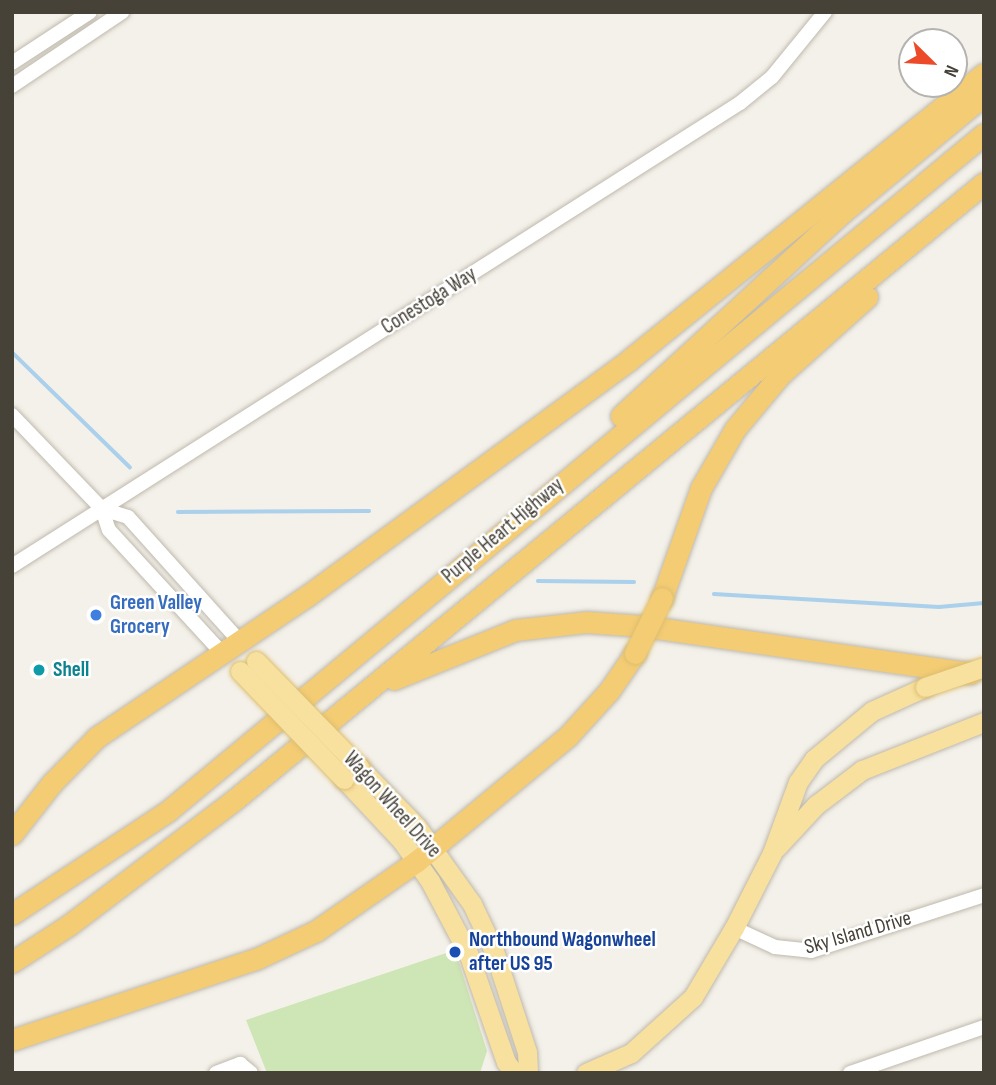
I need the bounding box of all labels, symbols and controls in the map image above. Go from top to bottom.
north arrow [898,28,968,98]
text: N [938,62,963,80]
street label: Conestoga Way [377,262,481,340]
street label: Purple Heart Highway [437,473,569,589]
place label: Green Valley Grocery [110,590,202,640]
marker: Green Valley Grocery [88,607,104,623]
place label: Shell [53,657,89,683]
marker: Shell [31,662,47,678]
street label: Wagon Wheel Drive [338,747,446,863]
street label: Sky Island Drive [802,906,914,960]
place label: Northbound Wagonwheel after US 95 [469,927,656,977]
marker: Northbound Wagonwheel after US 95 [447,944,463,960]

